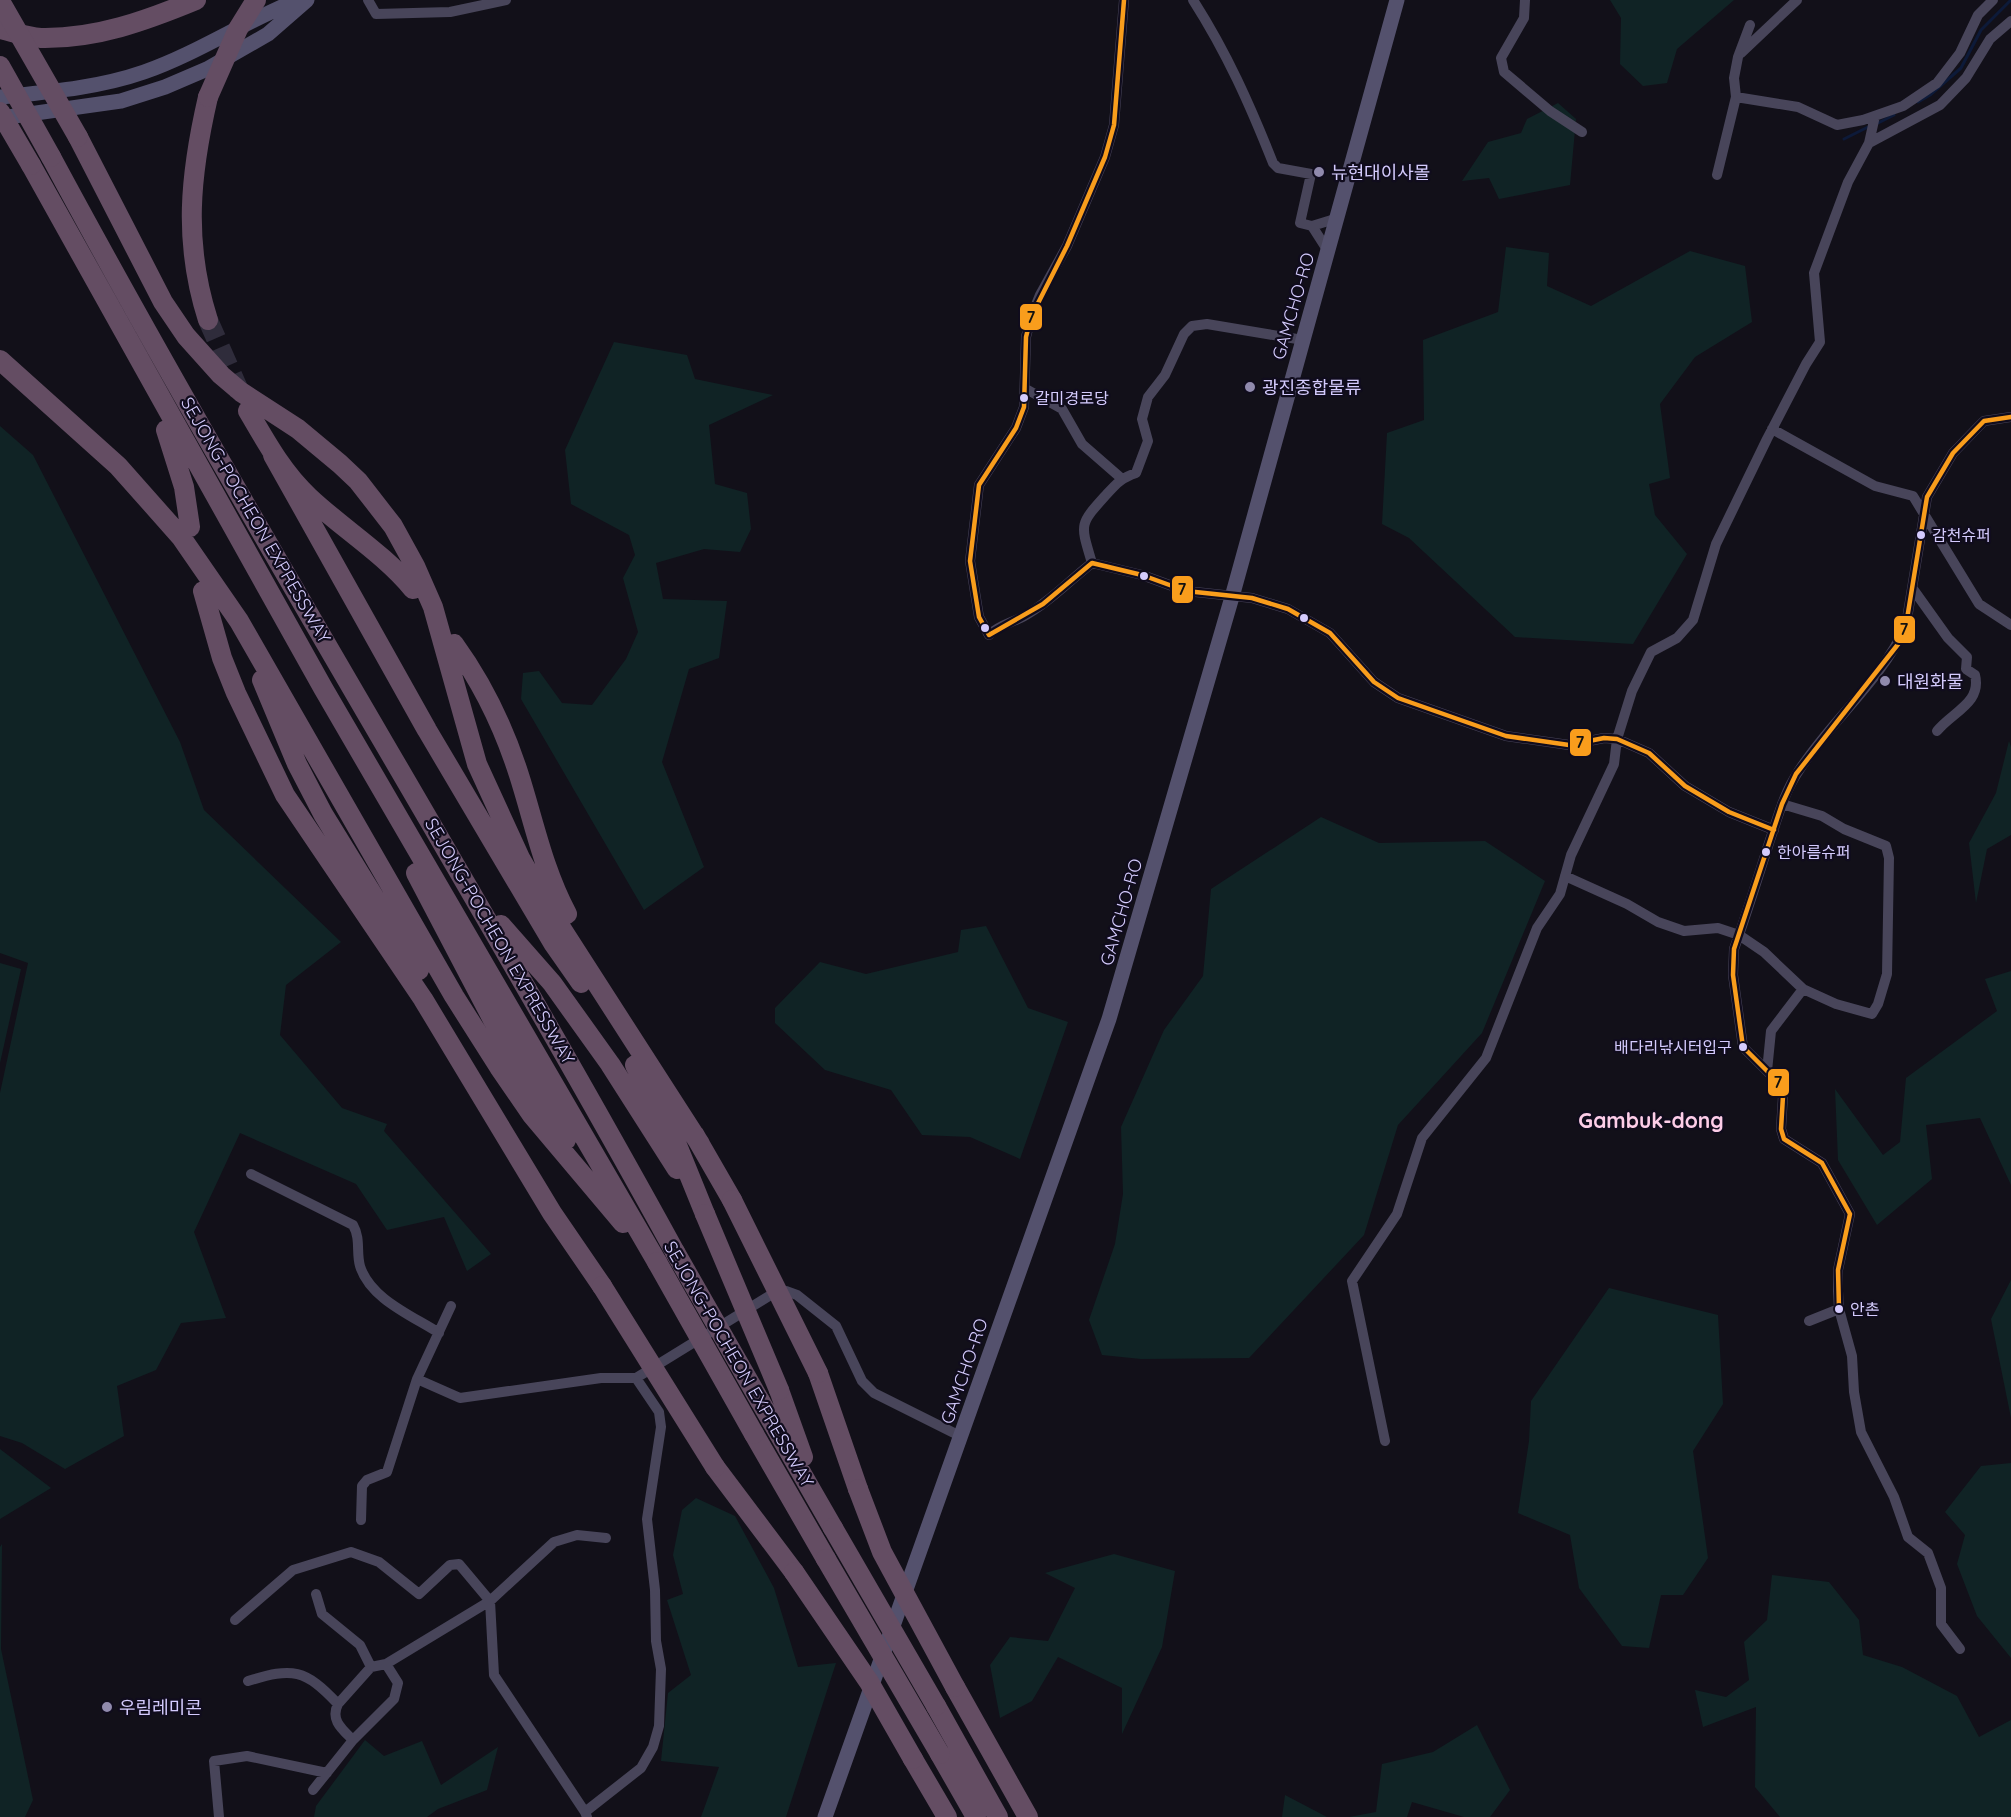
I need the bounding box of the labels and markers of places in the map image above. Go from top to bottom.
place label: 뉴현대이사몰 [1331,161,1430,184]
marker: 뉴현대이사몰 [1312,165,1326,179]
place label: 광진종합물류 [1262,376,1361,399]
marker: 광진종합물류 [1243,380,1257,394]
place label: 갈미경로당 [1035,388,1109,408]
marker: 갈미경로당 [1018,392,1030,404]
place label: 감천슈퍼 [1932,525,1991,545]
marker: 감천슈퍼 [1915,529,1927,541]
unlabelled marker [1138,570,1150,582]
unlabelled marker [1298,612,1310,624]
unlabelled marker [979,622,991,634]
place label: 대원화물 [1897,670,1963,693]
marker: 대원화물 [1878,674,1892,688]
place label: 한아름슈퍼 [1777,842,1851,862]
marker: 한아름슈퍼 [1760,846,1772,858]
place label: 배다리낚시터입구 [1614,1037,1732,1057]
marker: 배다리낚시터입구 [1737,1041,1749,1053]
place label: 안촌 [1850,1299,1879,1319]
marker: 안촌 [1833,1303,1845,1315]
place label: 우림레미콘 [119,1696,202,1719]
marker: 우림레미콘 [100,1700,114,1714]

